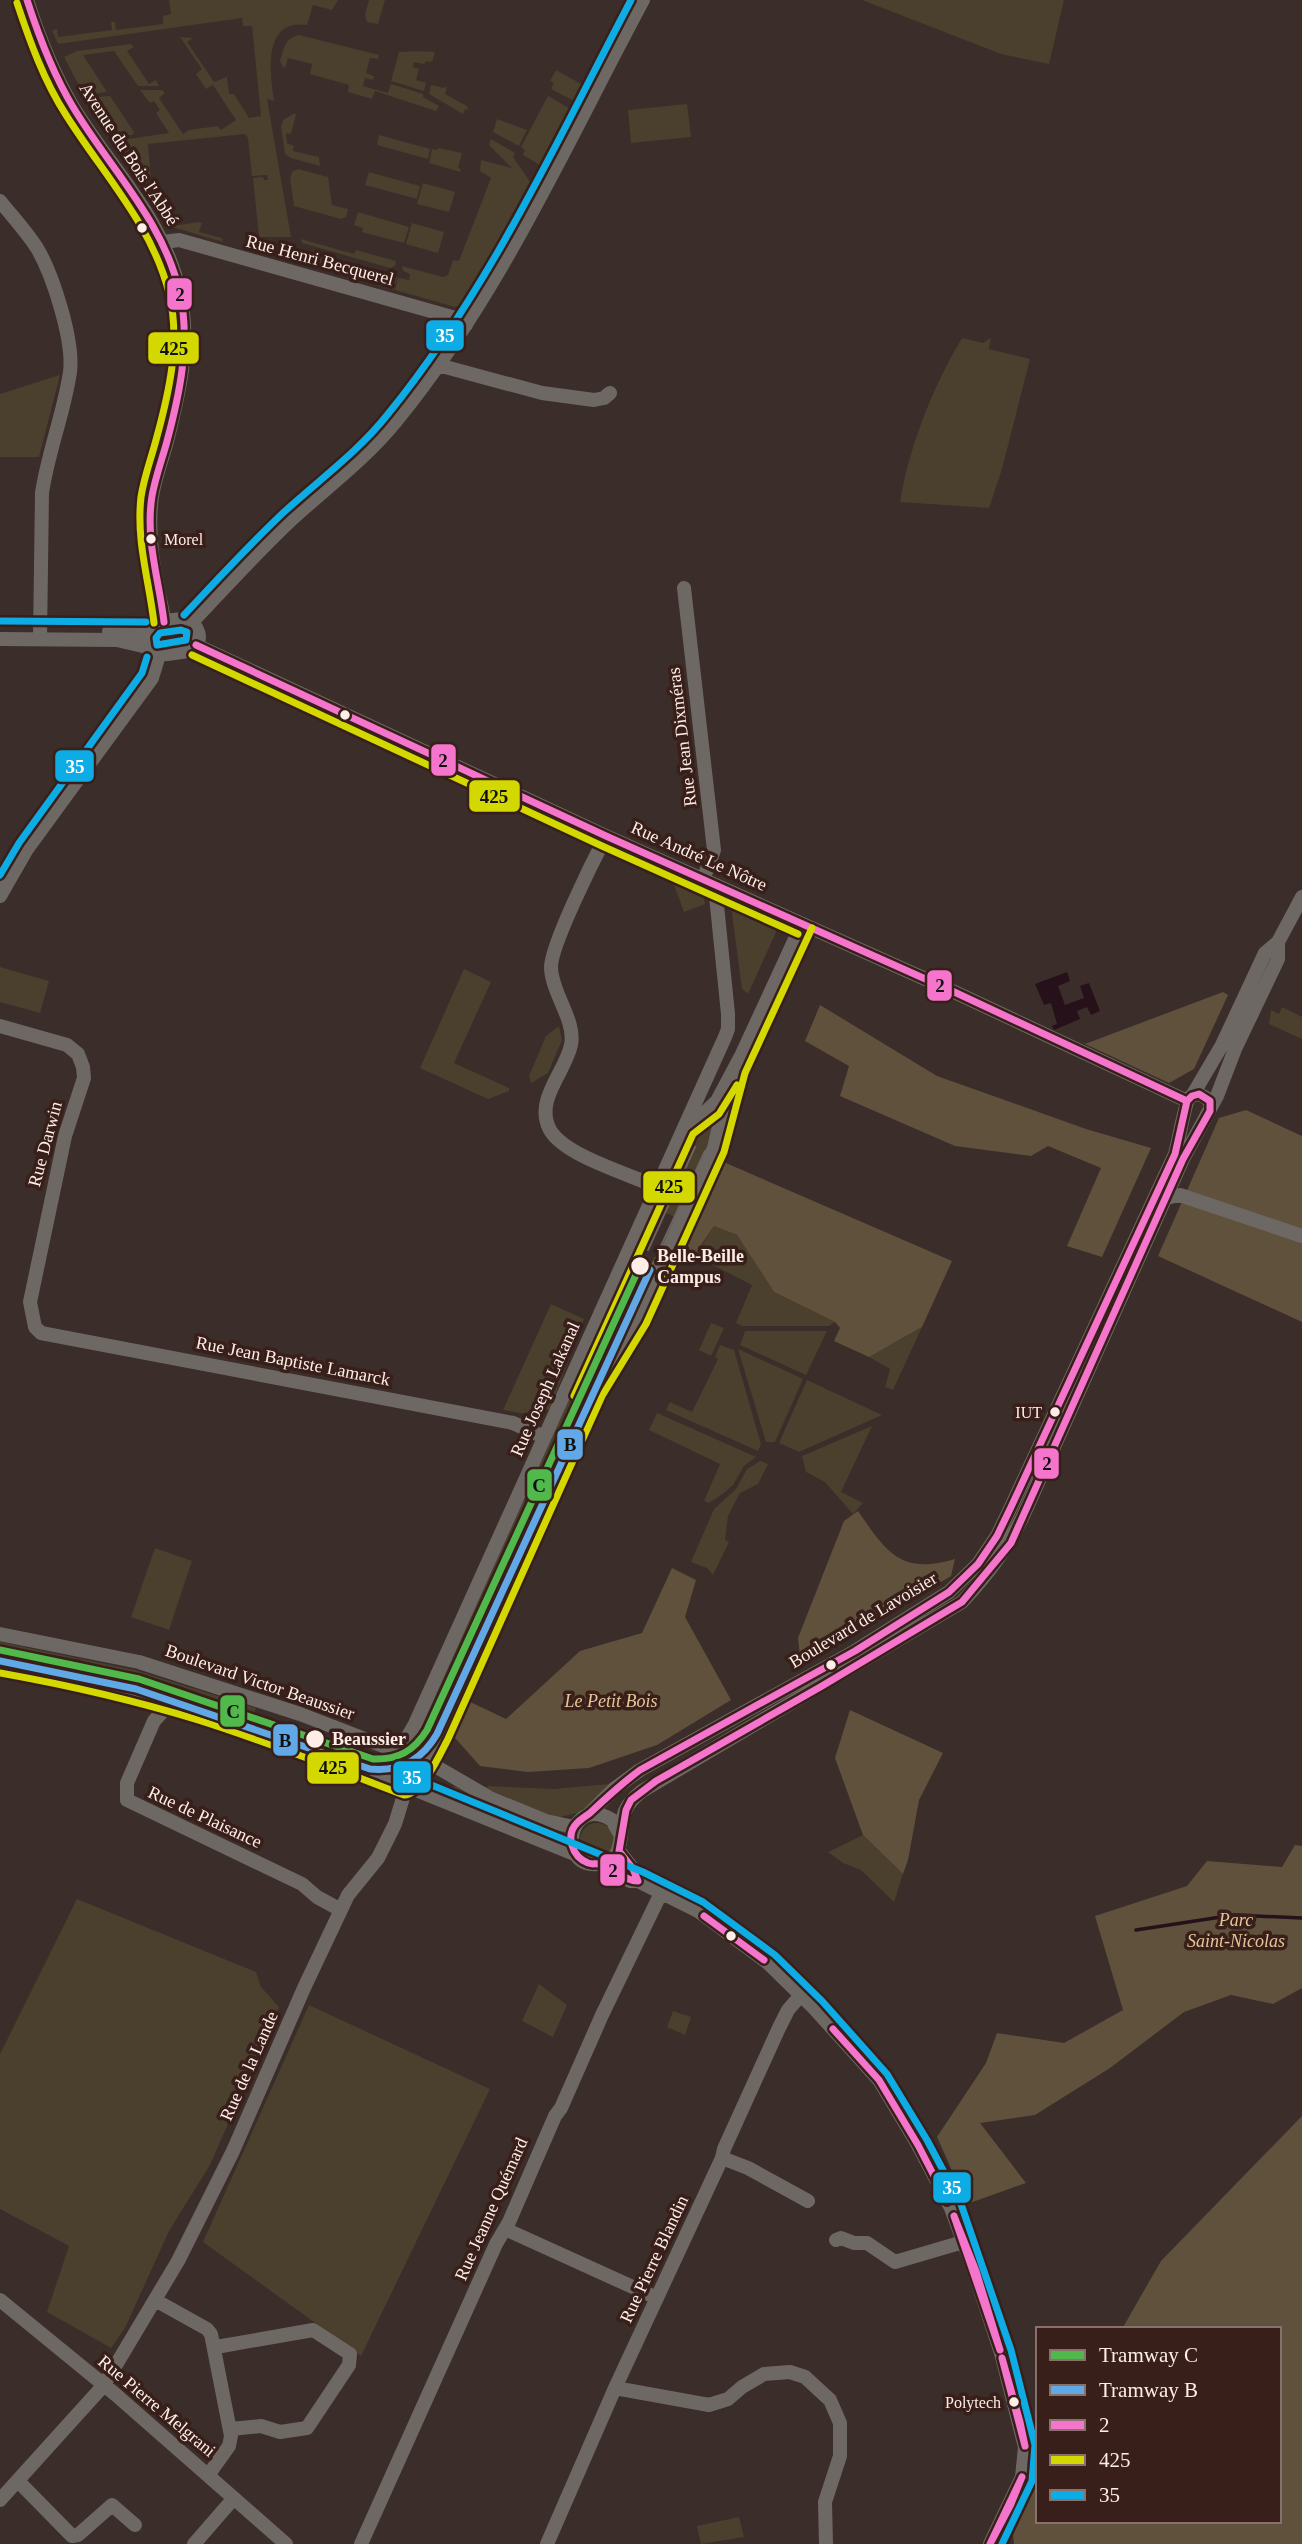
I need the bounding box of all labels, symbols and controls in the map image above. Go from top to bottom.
street label: Avenue du Bois l'Abbé [75,79,183,229]
unlabelled marker [135,221,149,235]
street label: Rue Henri Becquerel [244,231,396,289]
line badge: 2 [166,277,193,311]
text: 2 [175,284,185,305]
line badge: 35 [425,319,465,352]
text: 35 [436,325,455,346]
line badge: 425 [147,331,200,365]
text: 425 [160,338,188,359]
place label: Morel [164,531,204,548]
marker: Morel [144,532,158,546]
street label: Rue Jean Dixméras [664,666,700,808]
unlabelled marker [338,708,352,722]
line badge: 2 [430,743,457,777]
line badge: 35 [54,749,95,783]
text: 2 [438,750,448,771]
text: 35 [66,756,85,777]
line badge: 425 [468,779,521,813]
text: 425 [480,786,508,807]
street label: Rue André Le Nôtre [628,817,770,895]
line badge: 2 [926,969,953,1002]
text: 2 [935,975,945,996]
street label: Rue Darwin [24,1099,66,1189]
line badge: 425 [642,1170,696,1204]
text: 425 [655,1176,683,1197]
place label: Belle-Beille Campus [657,1246,744,1287]
marker: Belle-Beille Campus [629,1255,651,1277]
street label: Rue Joseph Lakanal [506,1319,584,1459]
street label: Rue Jean Baptiste Lamarck [194,1332,392,1390]
place label: IUT [1015,1404,1042,1421]
marker: IUT [1048,1405,1062,1419]
line badge: B [556,1428,584,1461]
text: B [564,1434,577,1455]
line badge: 2 [1033,1447,1060,1480]
text: 2 [1042,1453,1052,1474]
line badge: C [526,1468,553,1502]
text: C [532,1475,546,1496]
street label: Boulevard de Lavoisier [785,1568,941,1672]
street label: Boulevard Victor Beaussier [163,1640,357,1724]
unlabelled marker [824,1658,838,1672]
park label: Le Petit Bois [564,1691,658,1711]
line badge: C [219,1694,246,1728]
text: C [226,1701,240,1722]
line badge: B [272,1723,299,1757]
marker: Beaussier [304,1728,326,1750]
place label: Beaussier [332,1729,406,1749]
text: B [279,1730,292,1751]
line badge: 425 [306,1751,360,1785]
text: 425 [319,1757,347,1778]
line badge: 35 [392,1760,432,1794]
text: 35 [403,1767,422,1788]
street label: Rue de Plaisance [145,1782,265,1852]
line badge: 2 [599,1853,626,1887]
text: 2 [608,1860,618,1881]
park label: Parc Saint-Nicolas [1187,1910,1285,1951]
unlabelled marker [724,1929,738,1943]
street label: Rue de la Lande [216,2008,282,2124]
street label: Rue Jeanne Quémard [451,2135,531,2283]
line badge: 35 [932,2171,972,2204]
text: 35 [943,2177,962,2198]
street label: Rue Pierre Blandin [616,2192,692,2326]
legend [1036,2327,1281,2523]
text: Tramway C [1099,2343,1198,2367]
street label: Rue Pierre Melgrani [94,2351,220,2461]
text: Tramway B [1099,2378,1198,2402]
place label: Polytech [945,2394,1001,2412]
marker: Polytech [1007,2395,1021,2409]
text: 2 [1099,2413,1110,2437]
text: 425 [1099,2448,1131,2472]
text: 35 [1099,2483,1120,2507]

